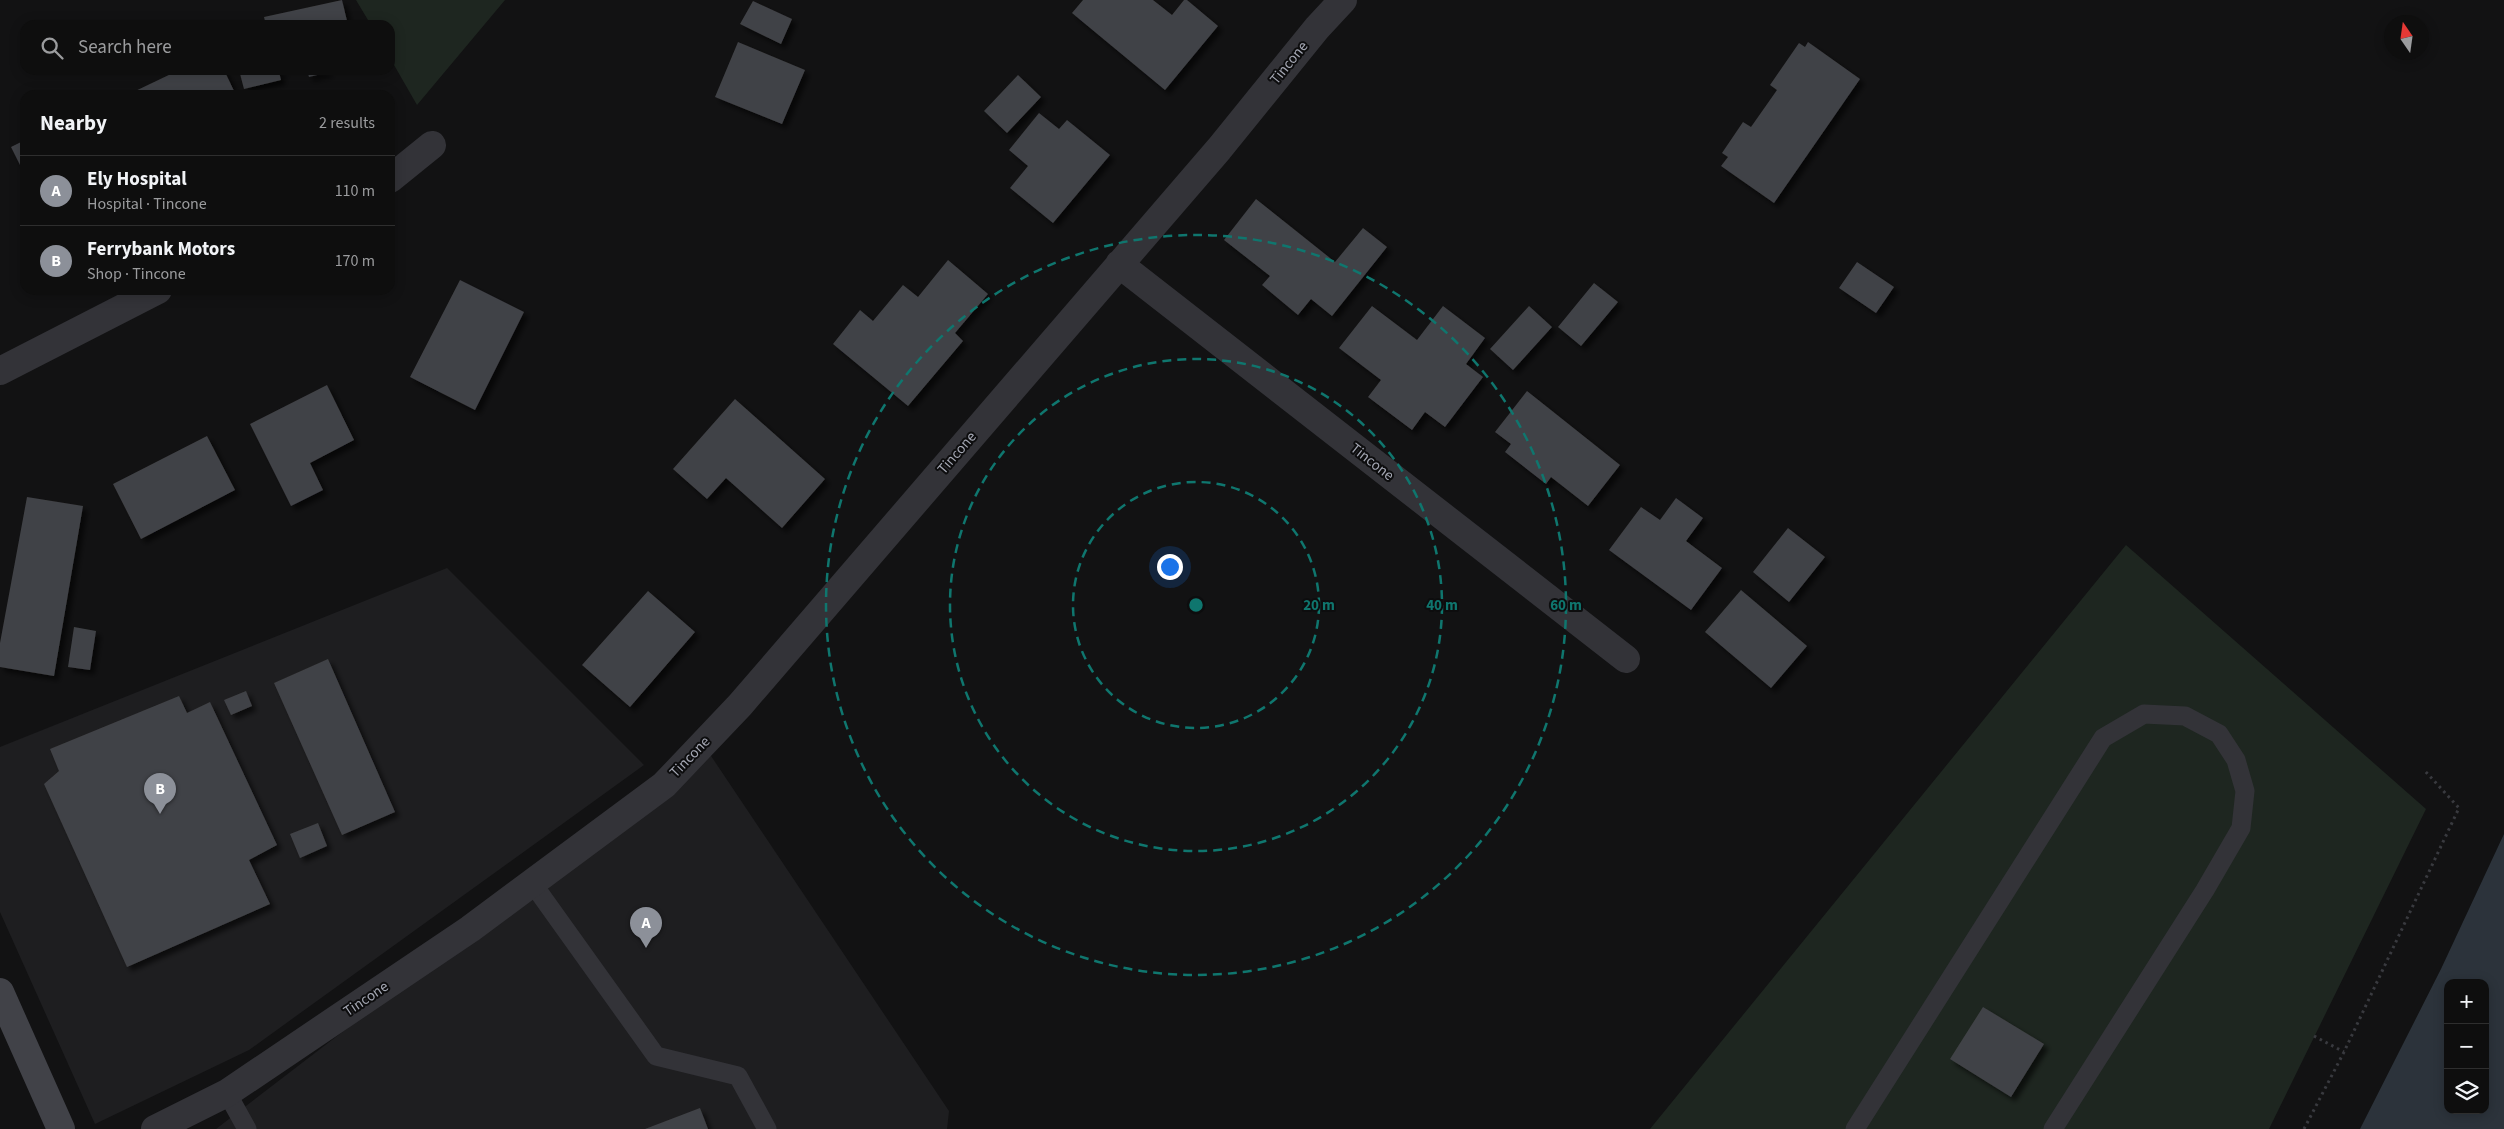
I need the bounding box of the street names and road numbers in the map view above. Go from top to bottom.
street label: Tincone [1265,37,1313,89]
street label: Tincone [933,427,981,479]
street label: Tincone [1346,438,1398,486]
street label: Tincone [665,732,715,782]
street label: Tincone [339,976,393,1022]

